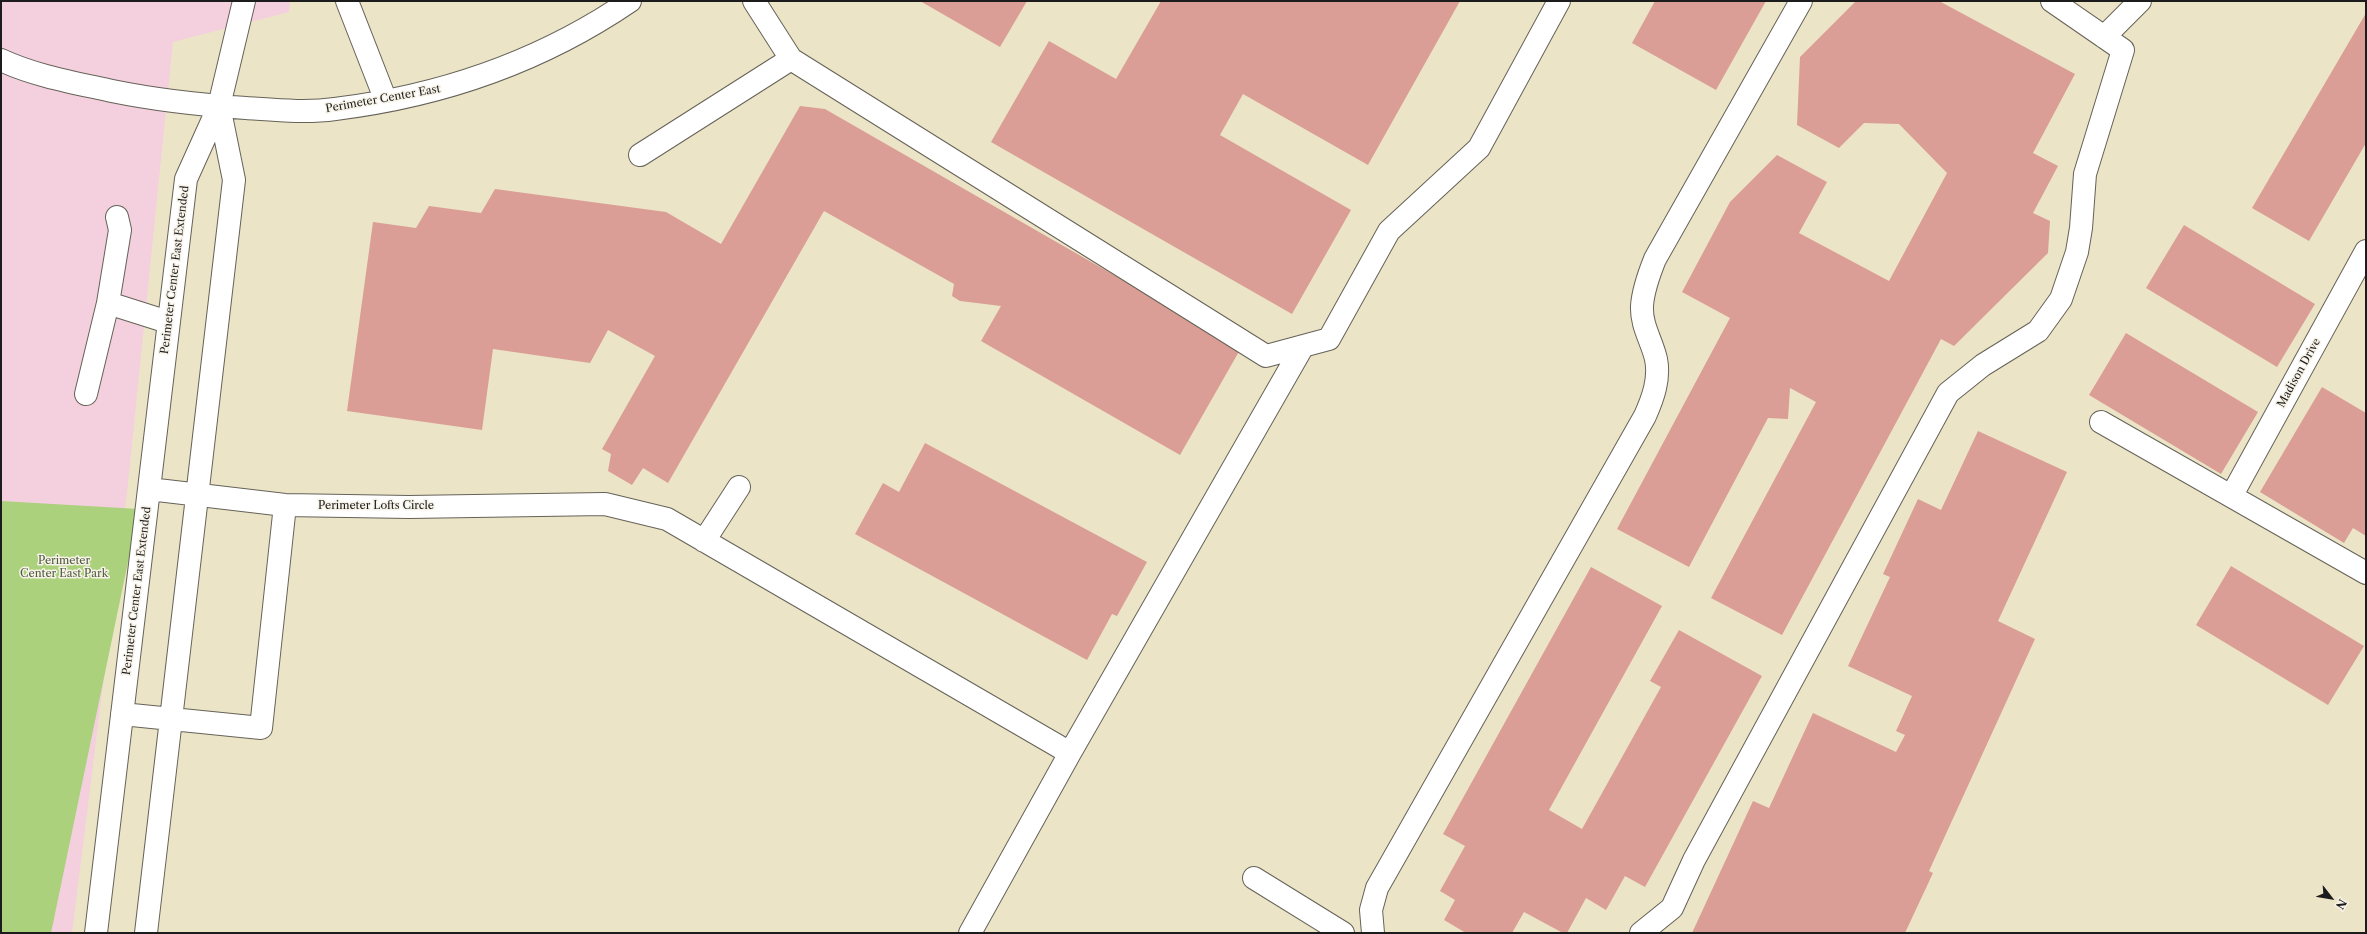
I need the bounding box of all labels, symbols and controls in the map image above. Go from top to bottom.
street label: Perimeter Center East [325,82,441,116]
street label: Perimeter Center East Extended [158,185,192,355]
street label: Madison Drive [2275,336,2323,410]
street label: Perimeter Lofts Circle [318,499,434,513]
street label: Perimeter Center East Extended [120,506,154,676]
park label: Perimeter Center East Park [20,554,108,580]
north arrow [2311,878,2351,918]
text: N [2333,896,2350,912]

